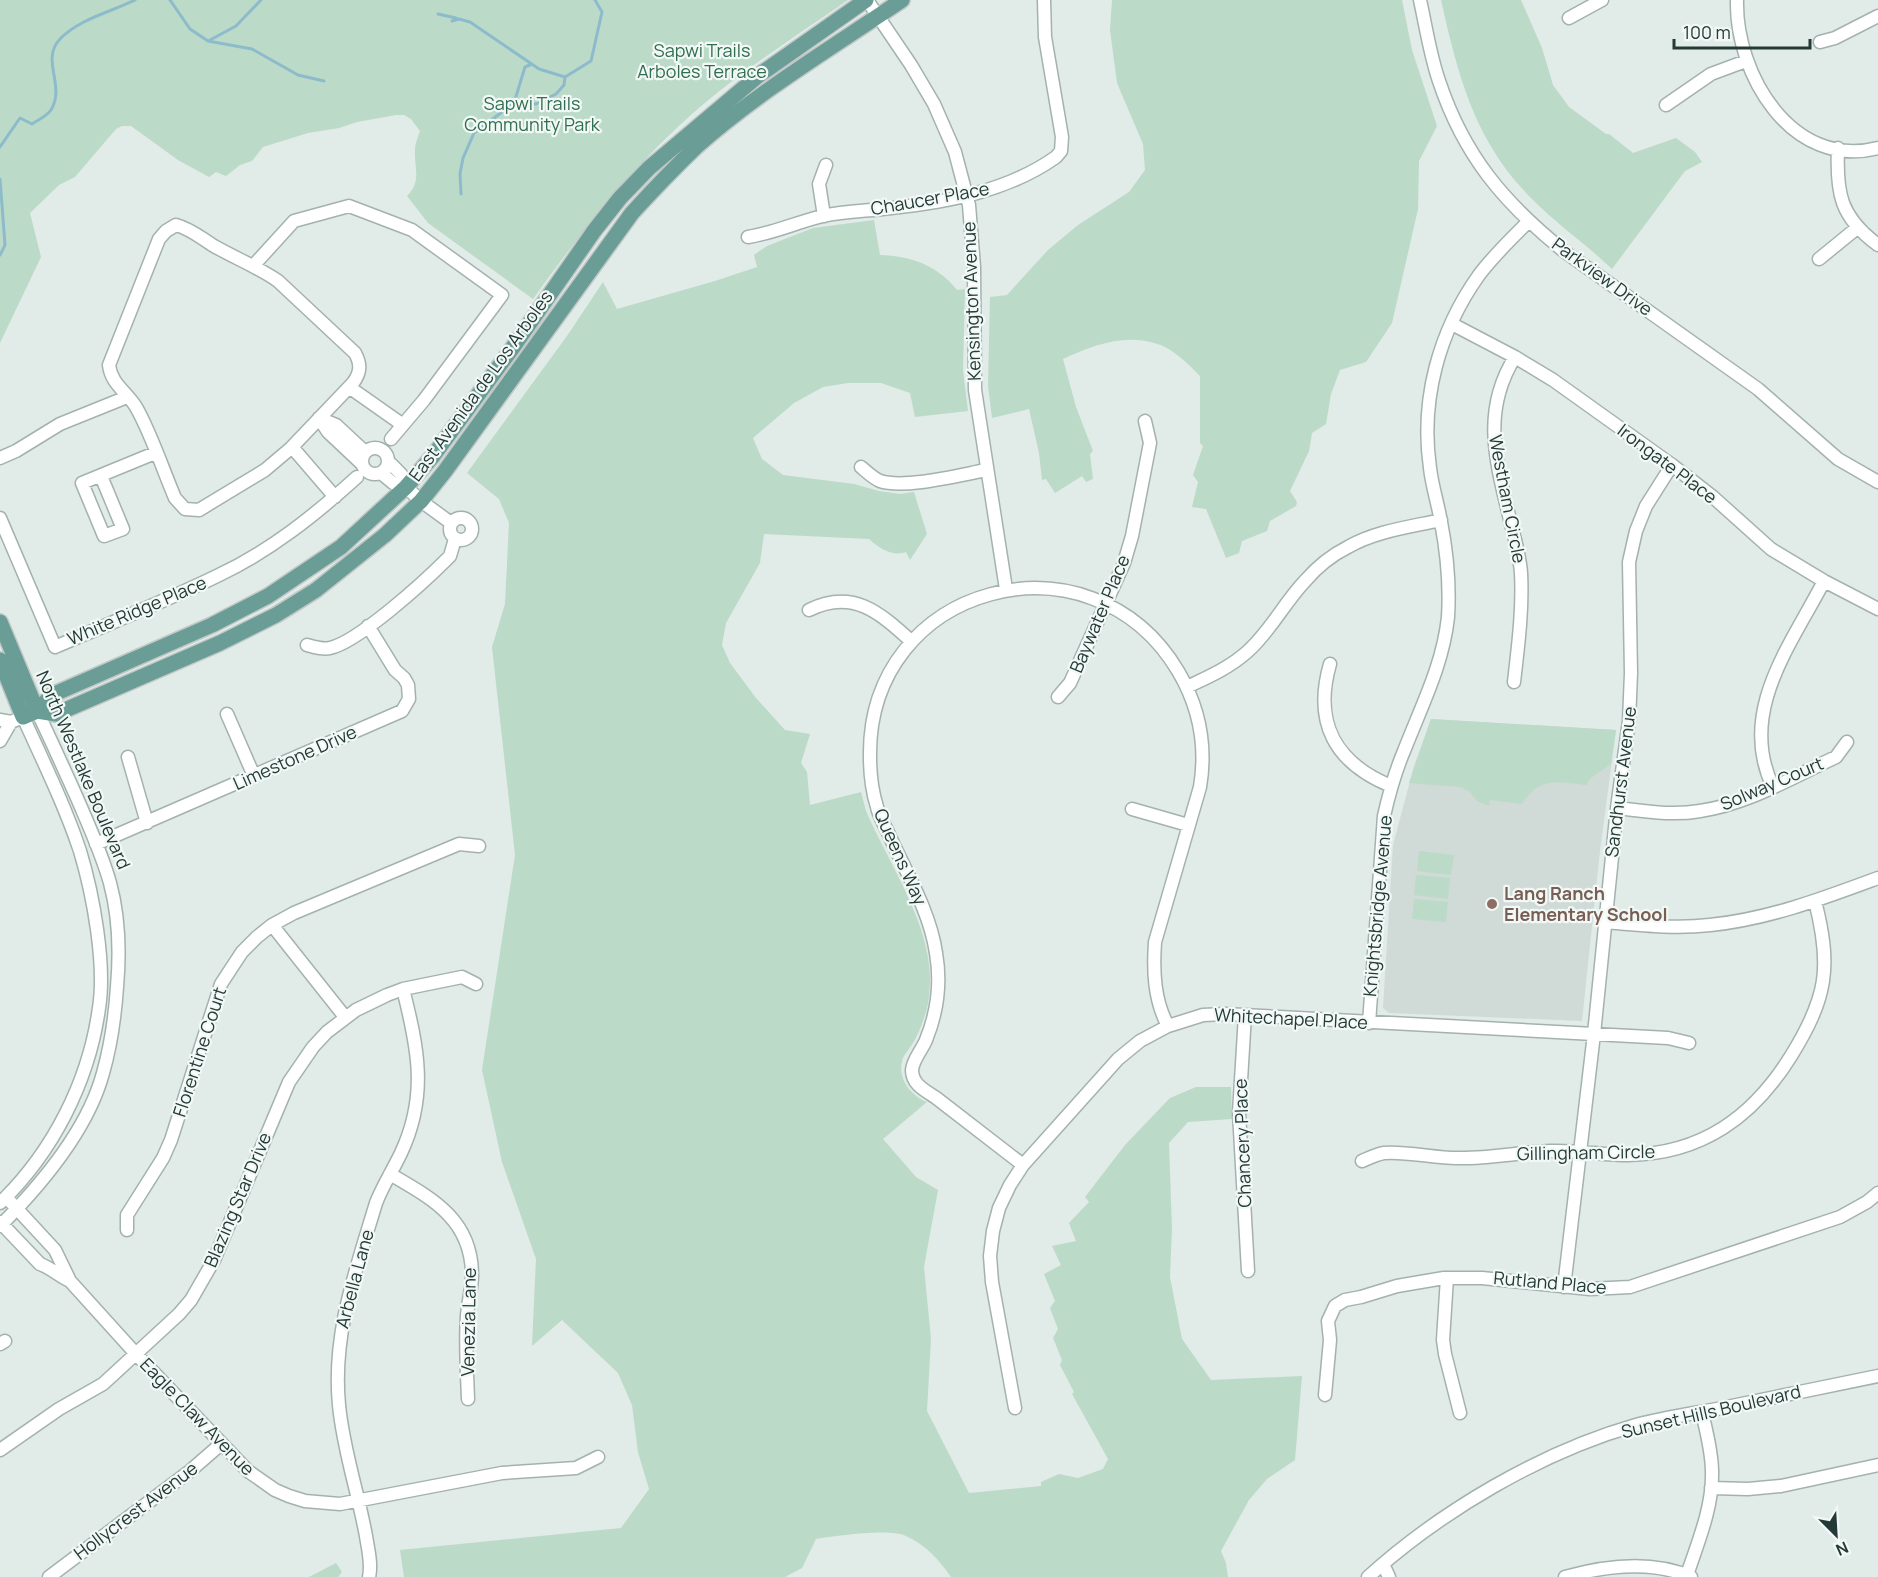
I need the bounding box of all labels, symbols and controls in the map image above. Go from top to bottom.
scale bar [1674,12,1810,50]
text: 100 m [1683,20,1731,44]
park label: Sapwi Trails Arboles Terrace [637,38,767,83]
park label: Sapwi Trails Community Park [464,91,601,136]
street label: Chaucer Place [869,176,991,220]
street label: Kensington Avenue [956,221,986,381]
street label: Parkview Drive [1547,232,1658,321]
street label: East Avenida de Los Arboles [403,285,558,486]
street label: Irongate Place [1613,418,1722,509]
street label: Westham Circle [1484,433,1532,565]
street label: Baywater Place [1063,551,1135,676]
street label: White Ridge Place [63,570,210,650]
street label: North Westlake Boulevard [31,667,137,872]
street label: Sandhurst Avenue [1599,705,1641,859]
street label: Limestone Drive [229,719,360,795]
street label: Solway Court [1716,751,1827,816]
street label: Queens Way [869,805,933,909]
street label: Knightsbridge Avenue [1357,814,1397,998]
place label: Lang Ranch Elementary School [1504,881,1667,926]
marker: Lang Ranch Elementary School [1485,897,1499,911]
street label: Florentine Court [167,984,231,1120]
street label: Whitechapel Place [1214,1002,1369,1034]
street label: Chancery Place [1228,1078,1256,1208]
street label: Blazing Star Drive [198,1128,276,1271]
street label: Gillingham Circle [1517,1139,1655,1165]
street label: Arbella Lane [329,1227,379,1331]
street label: Rutland Place [1492,1265,1608,1299]
street label: Venezia Lane [455,1267,481,1377]
street label: Eagle Claw Avenue [135,1352,260,1480]
street label: Sunset Hills Boulevard [1619,1379,1803,1443]
street label: Hollycrest Avenue [69,1456,202,1565]
north arrow [1806,1505,1866,1565]
text: N [1832,1536,1852,1561]

